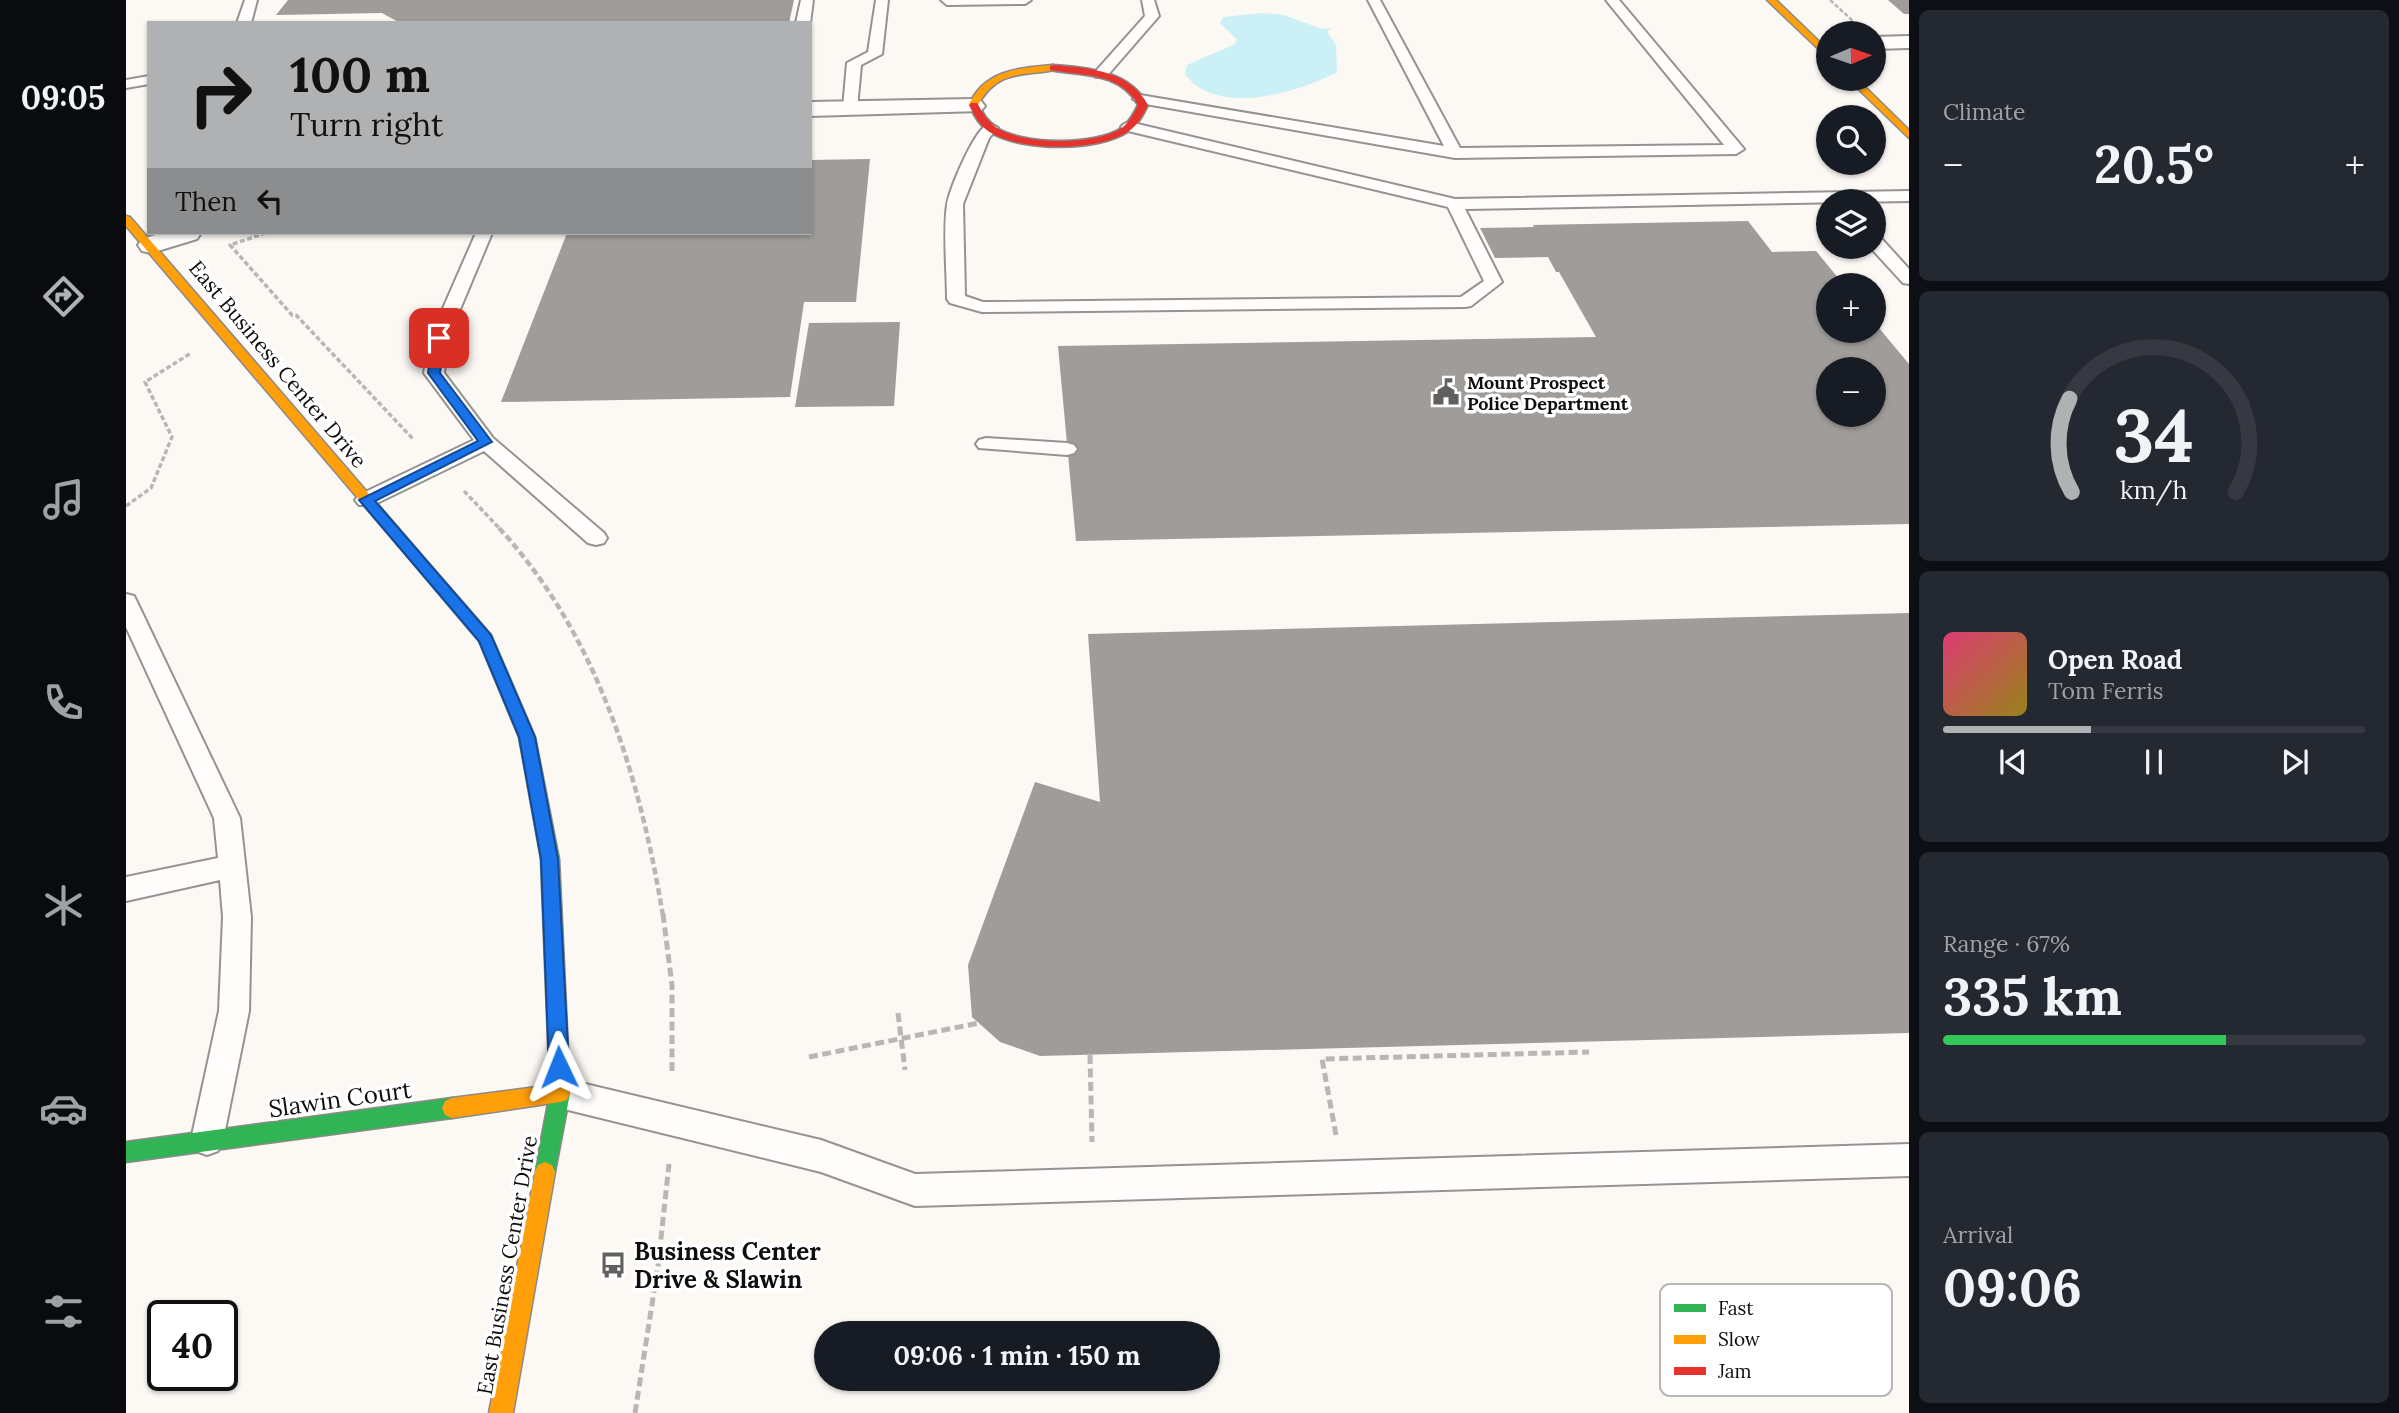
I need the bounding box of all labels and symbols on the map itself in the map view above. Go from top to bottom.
north arrow [1816,21,1886,91]
street label: East Business Center Drive [183,255,373,473]
pin [409,308,469,368]
place label: Mount Prospect Police Department [1467,371,1629,415]
public building icon: Mount Prospect Police Department [1431,377,1461,407]
position arrow [522,1030,596,1104]
street label: Slawin Court [267,1074,414,1124]
street label: East Business Center Drive [471,1133,543,1397]
place label: Business Center Drive & Slawin [634,1236,821,1295]
bus stop icon: Business Center Drive & Slawin [598,1250,628,1280]
legend [1660,1284,1892,1396]
text: Fast [1718,1296,1754,1320]
speed limit sign: 40 [147,1300,238,1391]
text: Slow [1718,1327,1761,1351]
text: Jam [1717,1359,1752,1383]

